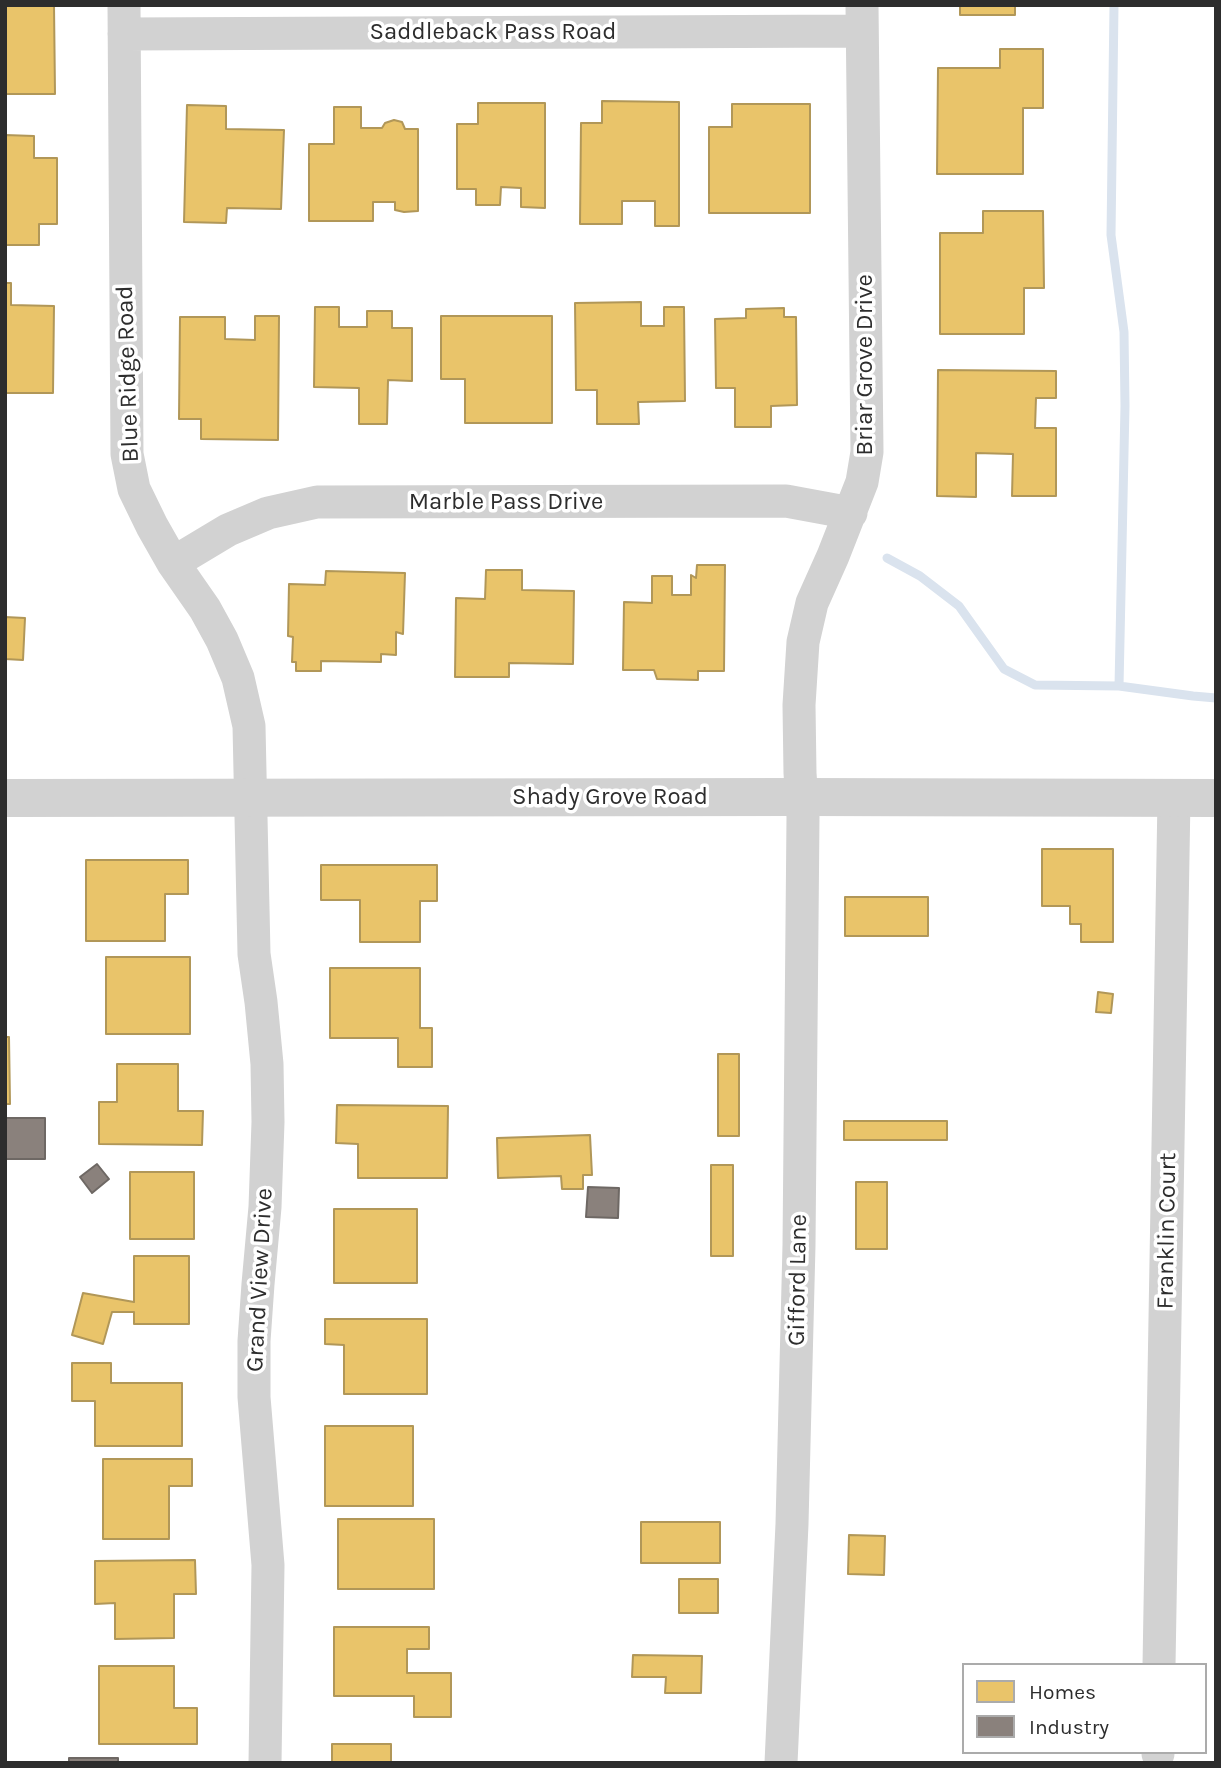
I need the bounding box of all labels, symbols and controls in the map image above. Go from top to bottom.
street label: Saddleback Pass Road [370,18,616,46]
street label: Briar Grove Drive [851,274,879,456]
street label: Blue Ridge Road [111,285,145,463]
street label: Marble Pass Drive [409,488,603,516]
street label: Shady Grove Road [512,783,708,811]
street label: Franklin Court [1151,1152,1183,1310]
street label: Grand View Drive [241,1187,279,1373]
street label: Gifford Lane [782,1214,814,1346]
legend [962,1663,1207,1754]
text: Homes [1029,1680,1096,1704]
text: Industry [1029,1715,1109,1739]

